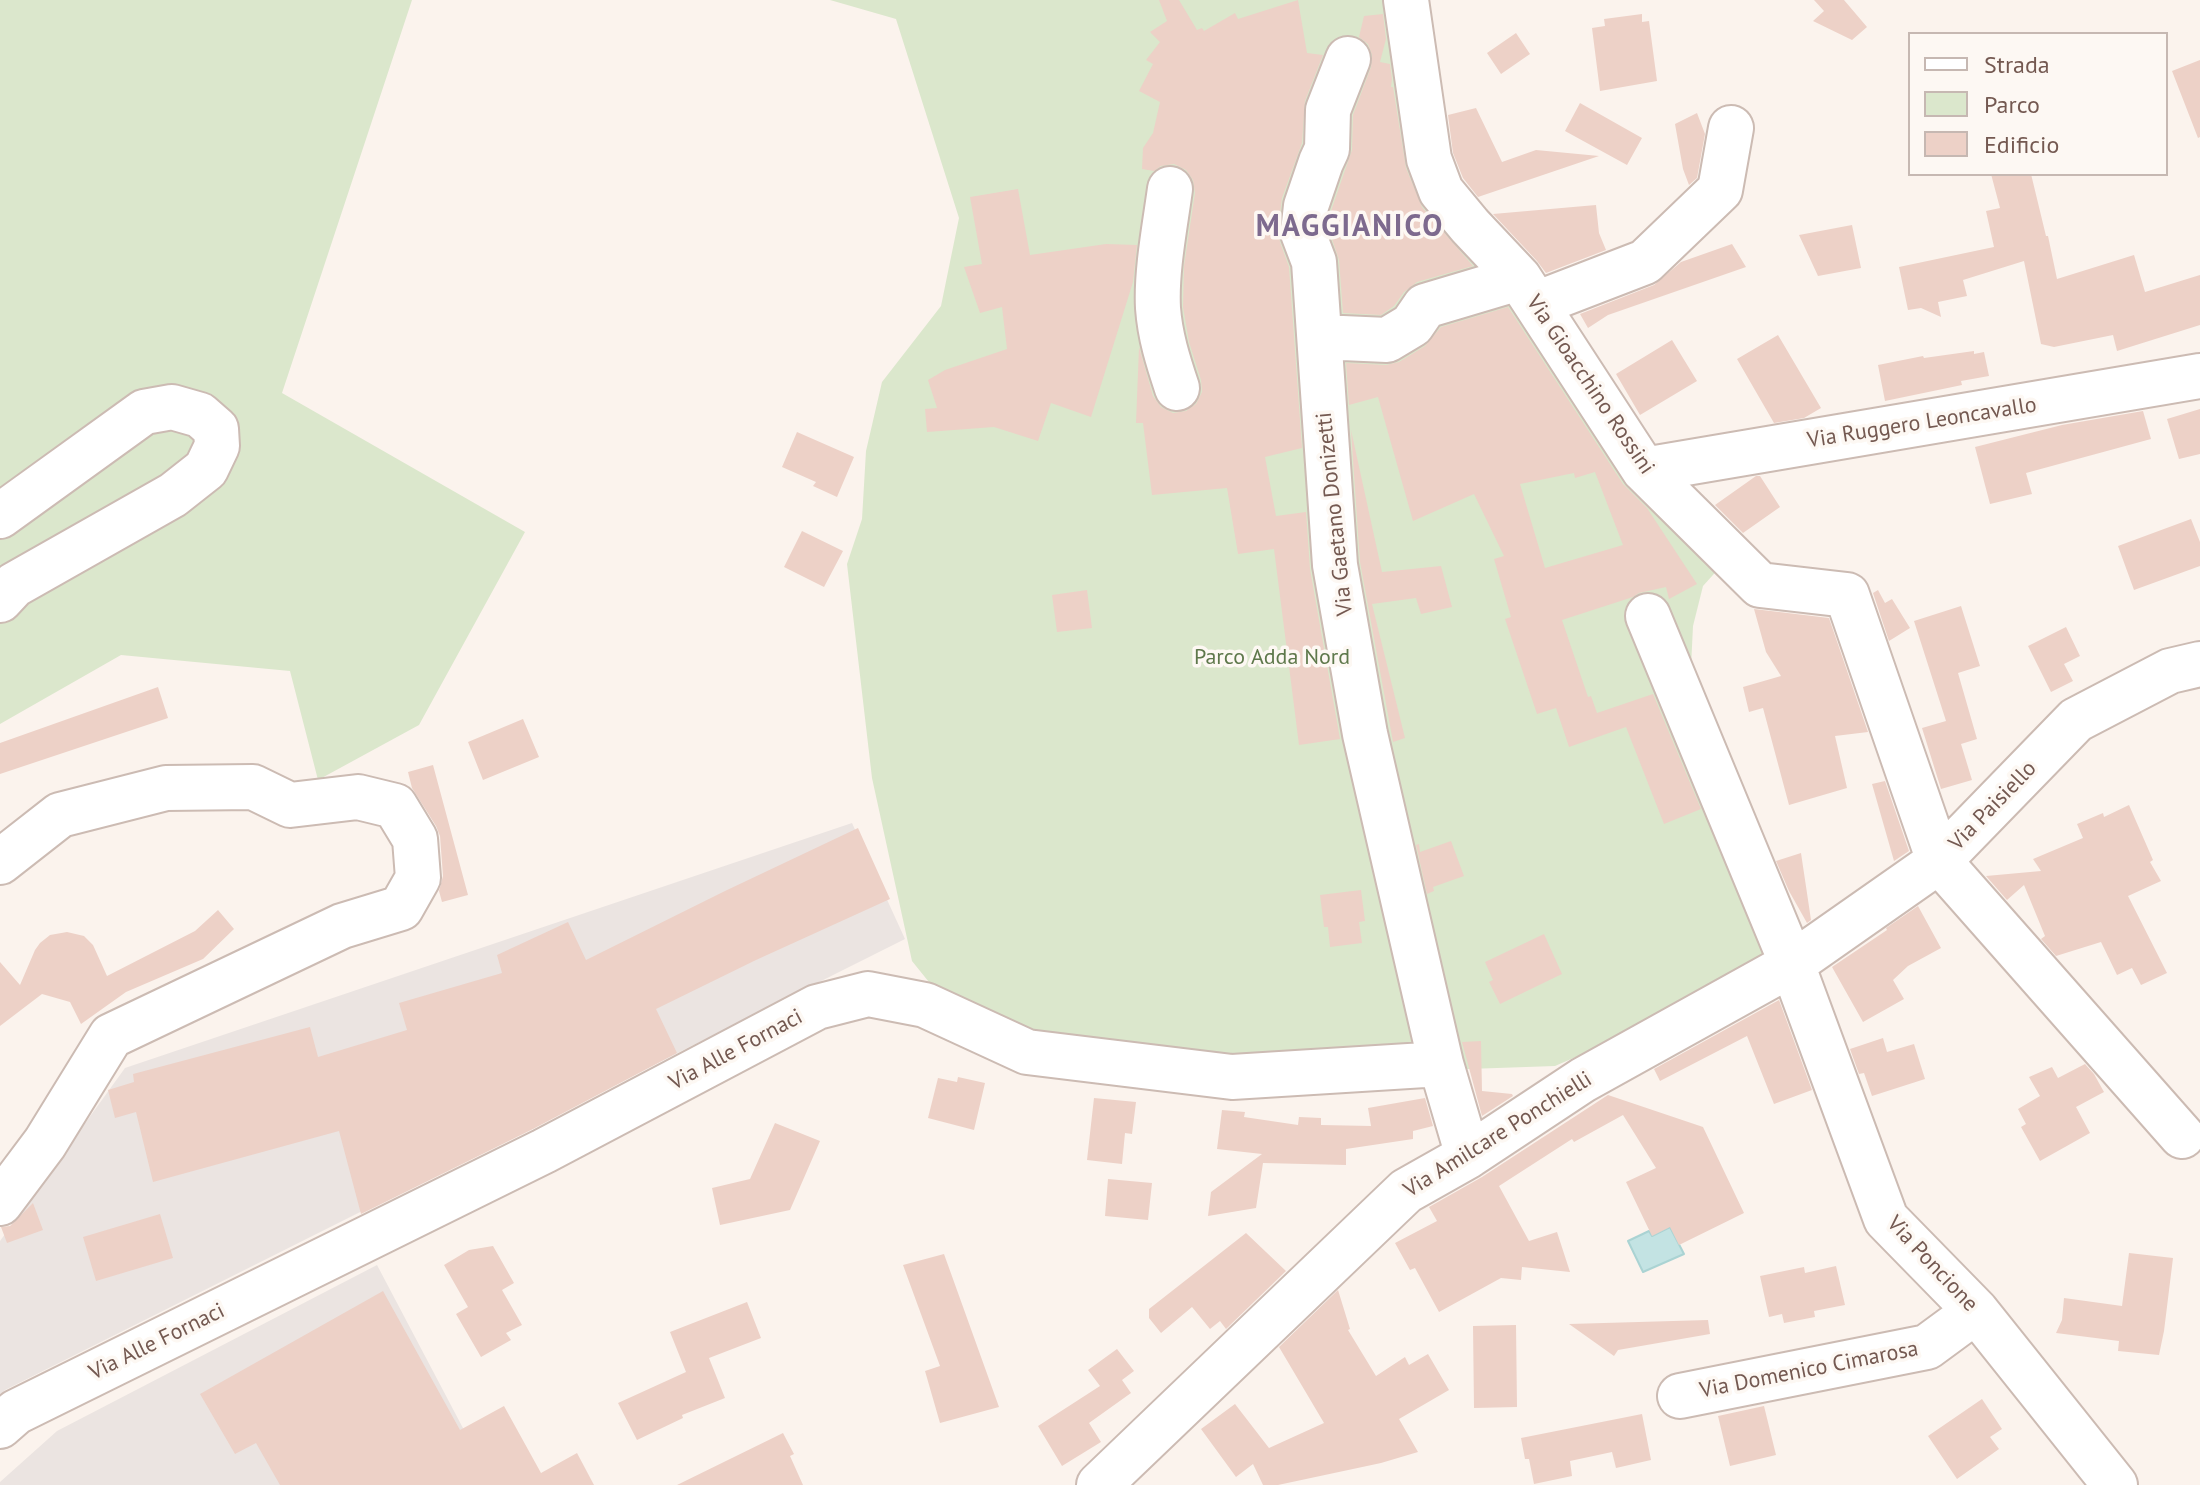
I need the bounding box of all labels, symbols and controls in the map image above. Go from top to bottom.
legend [1908,32,2168,176]
text: Strada [1984,49,2050,80]
text: Parco [1984,89,2040,120]
text: Edificio [1984,129,2059,160]
district label: MAGGIANICO [1256,209,1444,245]
street label: Via Gioacchino Rossini [1520,290,1660,480]
street label: Via Ruggero Leoncavallo [1806,392,2038,454]
street label: Via Gaetano Donizetti [1311,411,1359,617]
park label: Parco Adda Nord [1194,645,1350,671]
street label: Via Paisiello [1944,756,2042,856]
street label: Via Alle Fornaci [665,1004,807,1096]
street label: Via Amilcare Ponchielli [1399,1066,1597,1204]
street label: Via Poncione [1881,1211,1983,1317]
street label: Via Alle Fornaci [85,1298,229,1386]
street label: Via Domenico Cimarosa [1697,1336,1921,1404]

